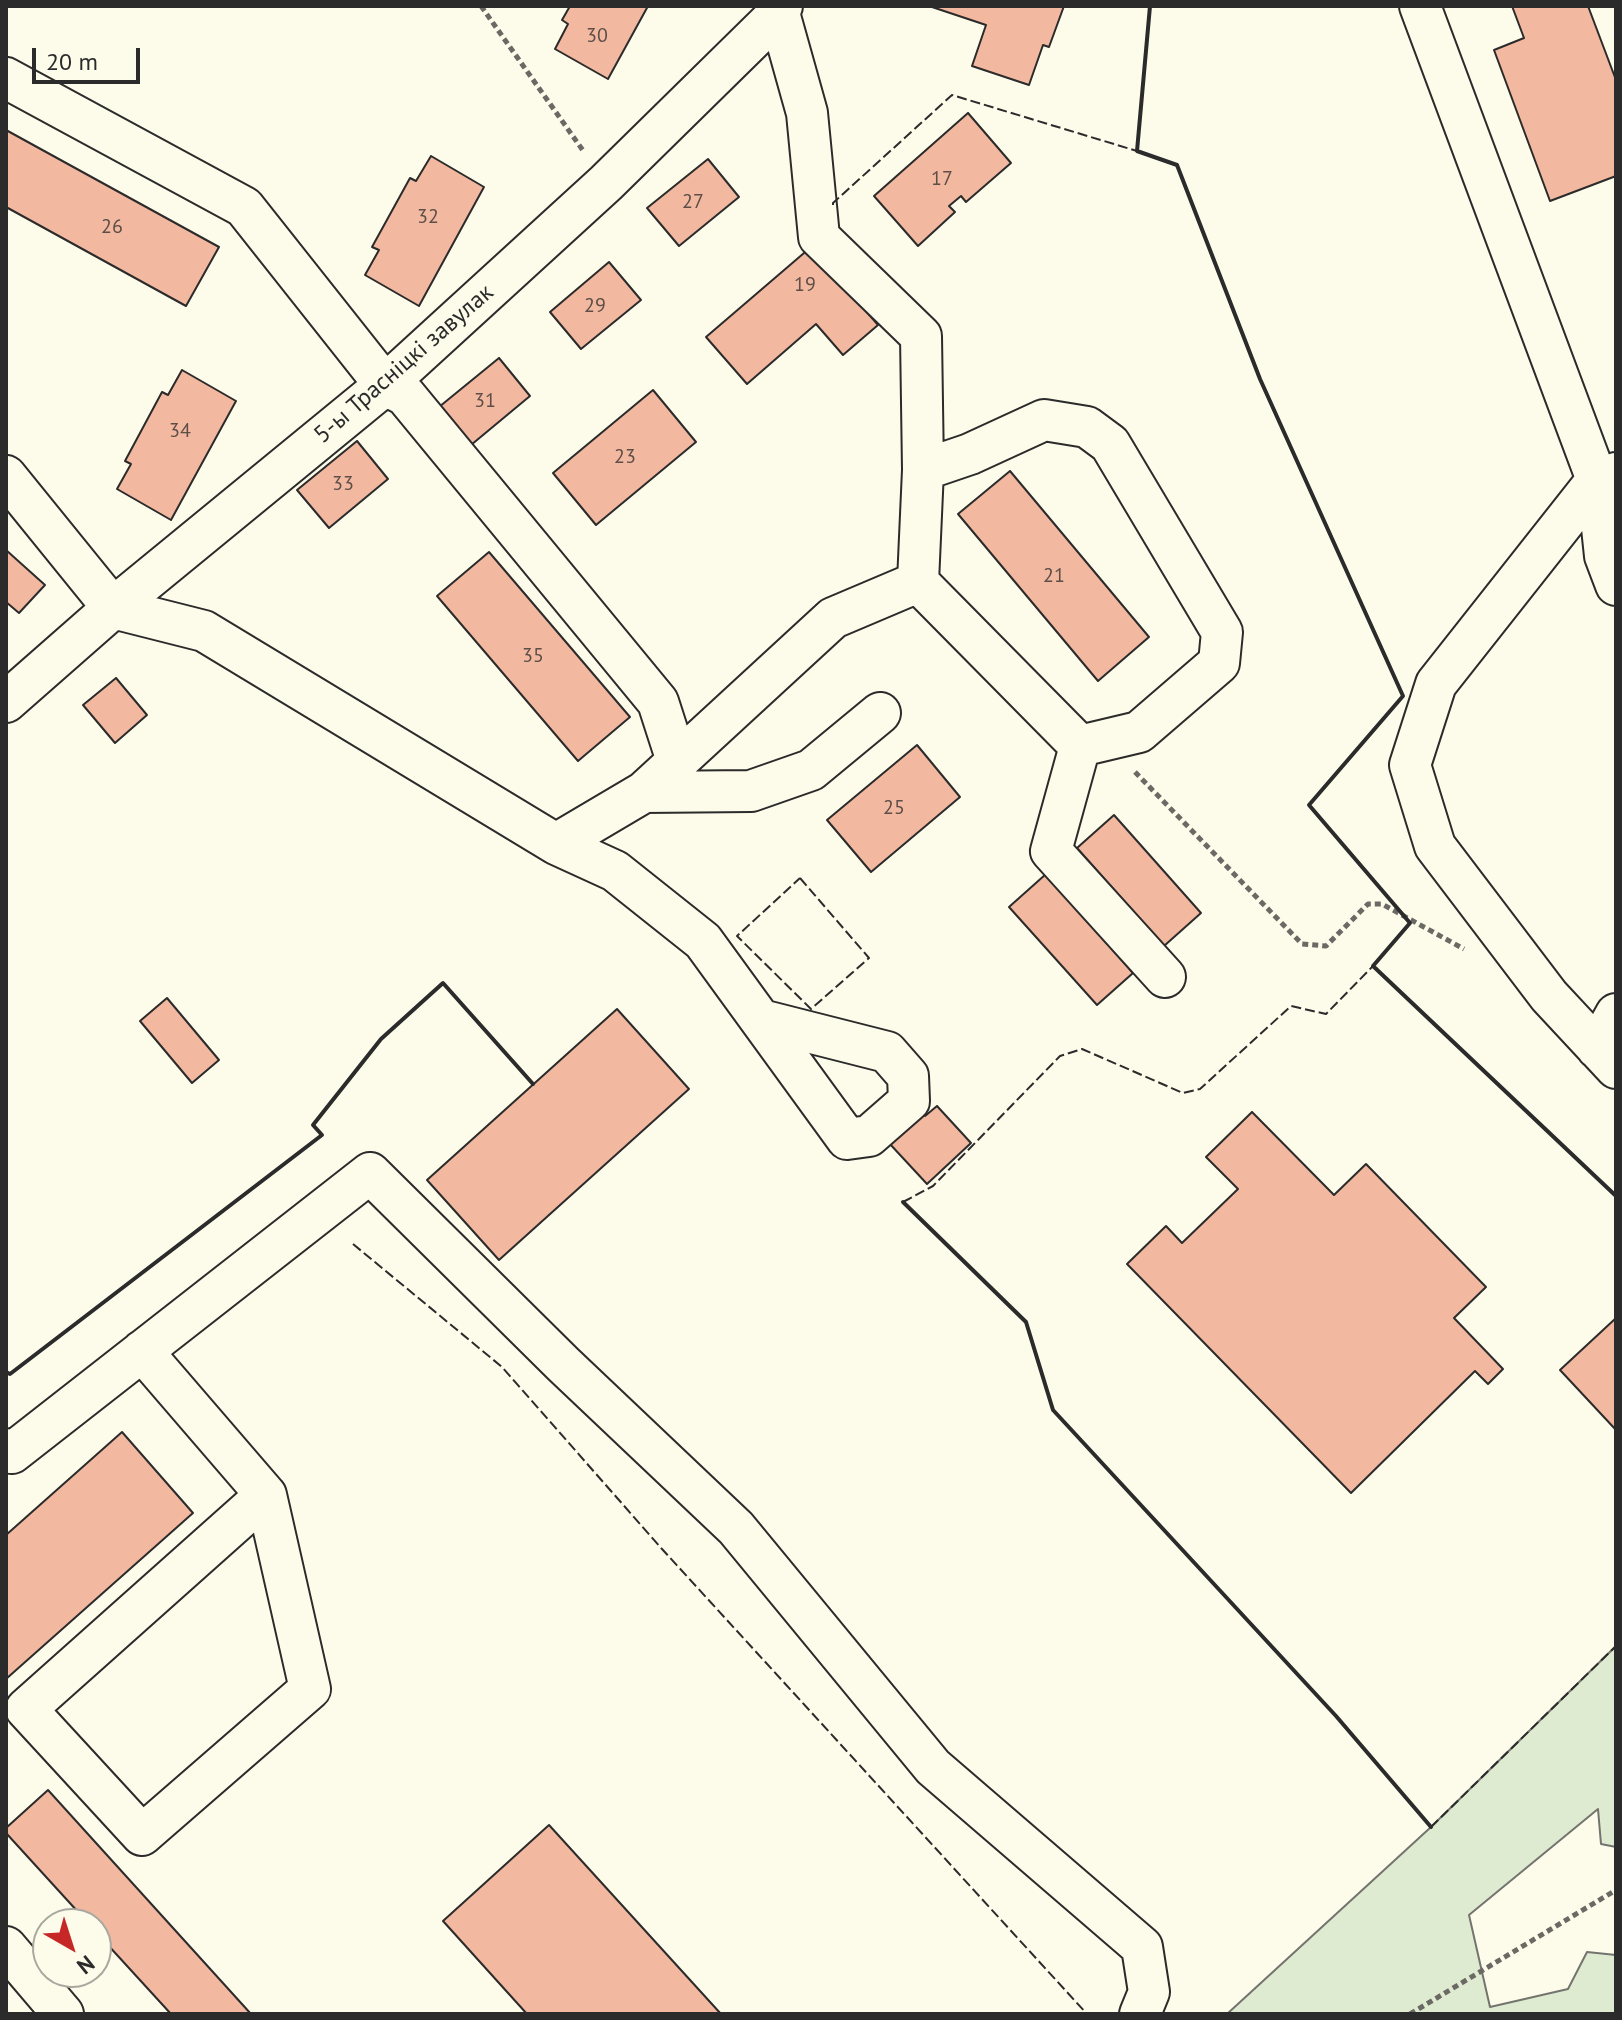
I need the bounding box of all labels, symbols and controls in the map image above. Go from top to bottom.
house number: 30 [586,24,608,48]
scale bar [36,32,144,82]
text: 20 m [46,46,98,77]
house number: 17 [931,167,953,191]
house number: 27 [682,190,704,214]
house number: 32 [417,205,439,229]
house number: 26 [101,215,123,239]
house number: 19 [794,273,816,297]
street label: 5-ы Трасніцкі завулак [309,278,499,450]
house number: 29 [584,294,606,318]
house number: 31 [474,389,496,413]
house number: 34 [169,419,191,443]
house number: 23 [614,445,636,469]
house number: 33 [332,472,354,496]
house number: 21 [1043,564,1065,588]
house number: 35 [522,644,544,668]
house number: 25 [883,796,905,820]
north arrow [32,1908,112,1988]
text: N [71,1950,100,1981]

